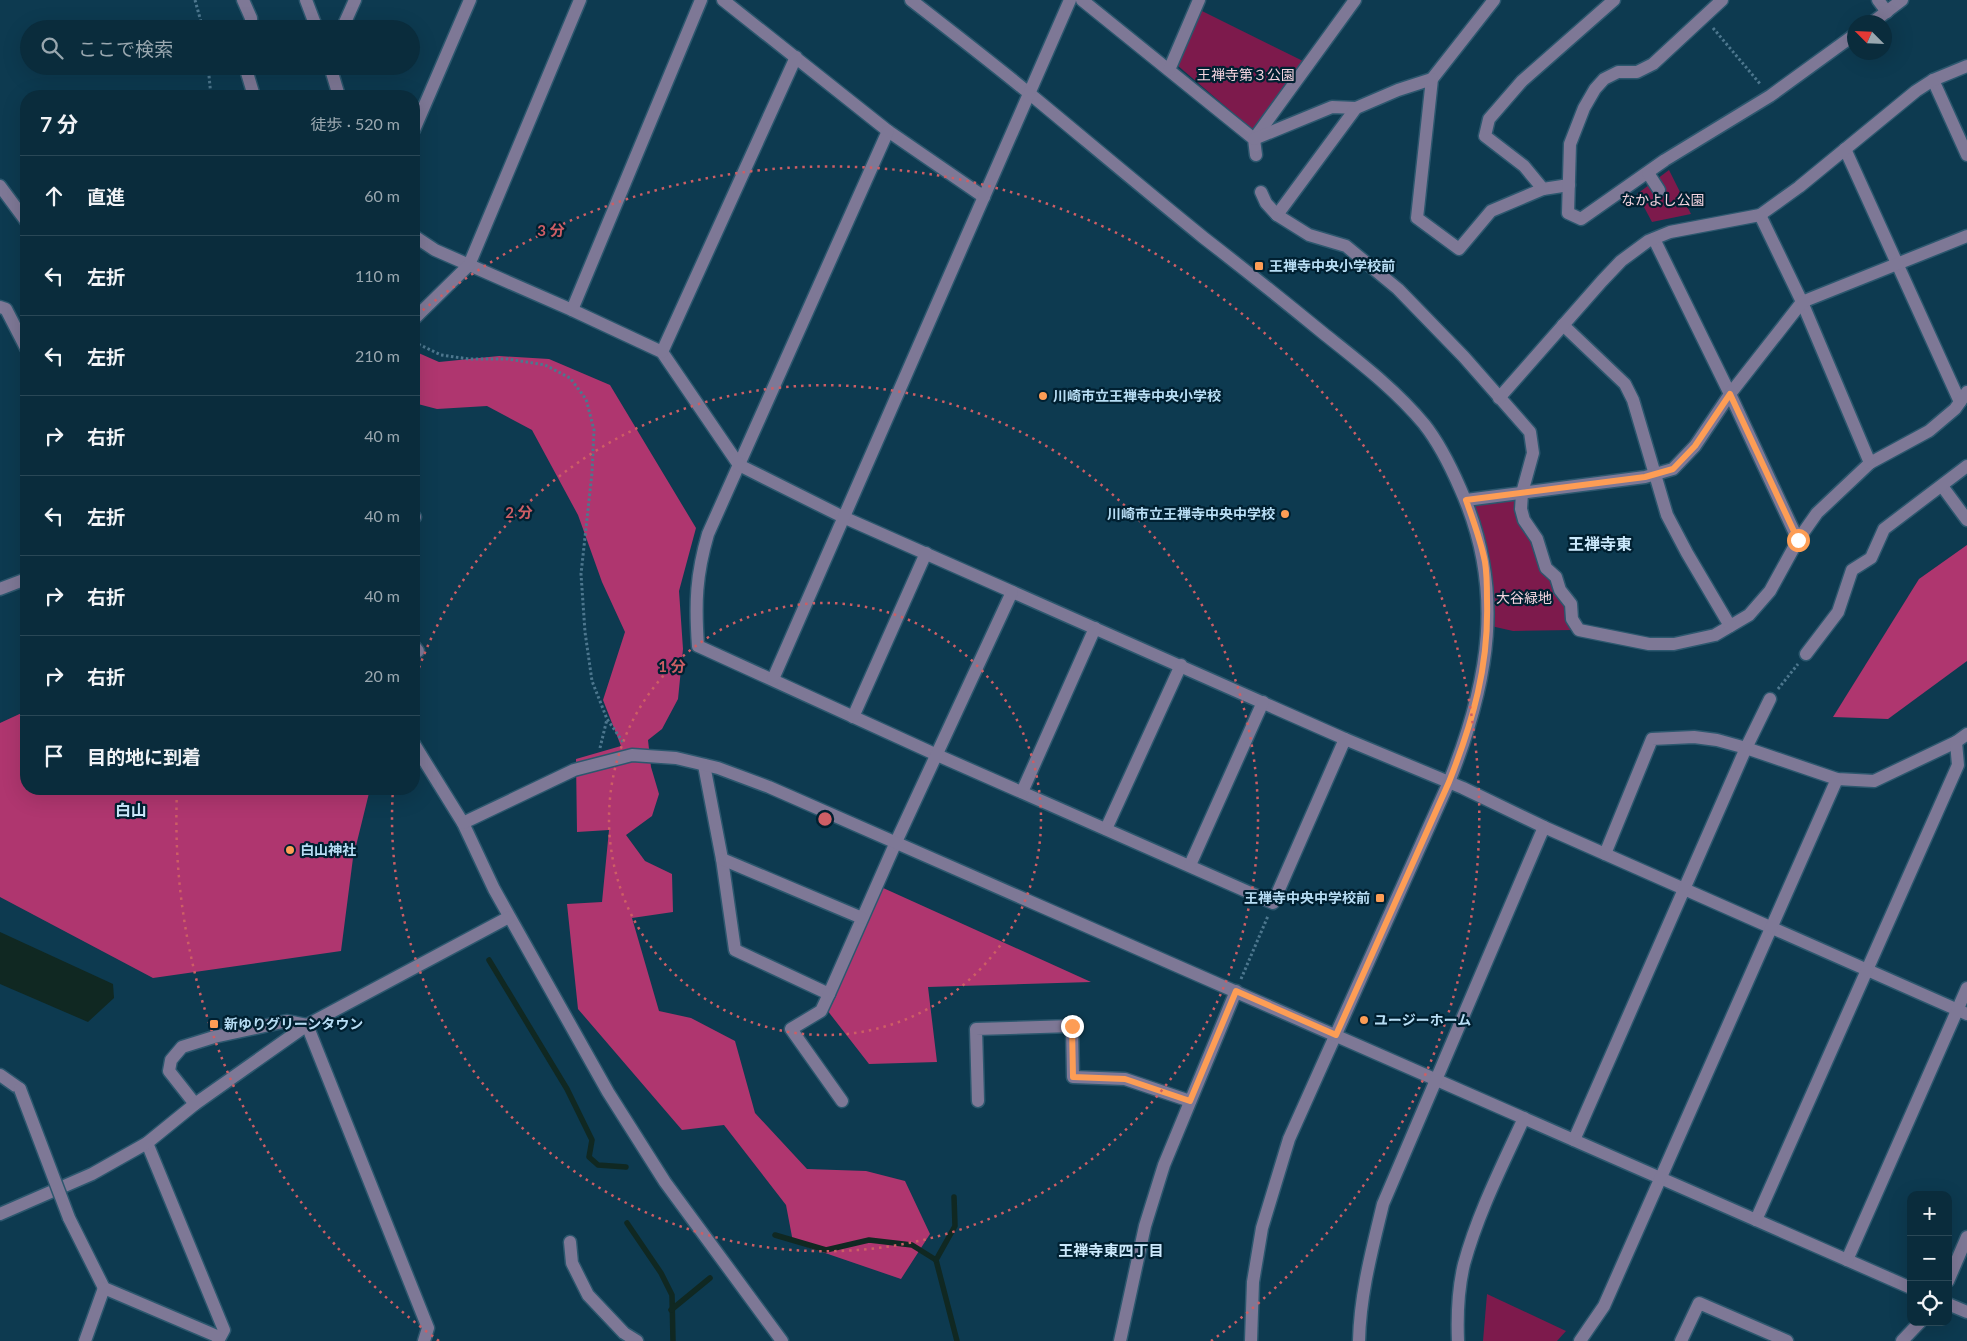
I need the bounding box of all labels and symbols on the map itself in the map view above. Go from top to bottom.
north arrow [1847,15,1892,60]
park label: 王禅寺第３公園 [1197,66,1295,83]
park label: なかよし公園 [1621,191,1705,208]
text: 3 分 [537,221,565,239]
place label: 王禅寺中央小学校前 [1269,257,1395,274]
marker: 王禅寺中央小学校前 [1253,260,1265,272]
place label: 川崎市立王禅寺中央小学校 [1053,387,1221,404]
marker: 川崎市立王禅寺中央小学校 [1037,390,1049,402]
text: 2 分 [505,503,533,521]
place label: 川崎市立王禅寺中央中学校 [1107,505,1275,522]
marker: 川崎市立王禅寺中央中学校 [1279,508,1291,520]
route start [1787,529,1810,552]
district label: 王禅寺東 [1568,534,1632,553]
park label: 大谷緑地 [1496,589,1552,606]
text: 1 分 [658,657,686,675]
district label: 白山 [115,800,147,819]
centre of rings [816,810,834,828]
place label: 白山神社 [300,841,356,858]
marker: 白山神社 [284,844,296,856]
place label: 王禅寺中央中学校前 [1244,889,1370,906]
marker: 王禅寺中央中学校前 [1374,892,1386,904]
place label: ユージーホーム [1374,1011,1471,1028]
marker: ユージーホーム [1358,1014,1370,1026]
place label: 新ゆりグリーンタウン [224,1015,363,1032]
route end [1061,1015,1084,1038]
marker: 新ゆりグリーンタウン [208,1018,220,1030]
district label: 王禅寺東四丁目 [1058,1241,1164,1259]

